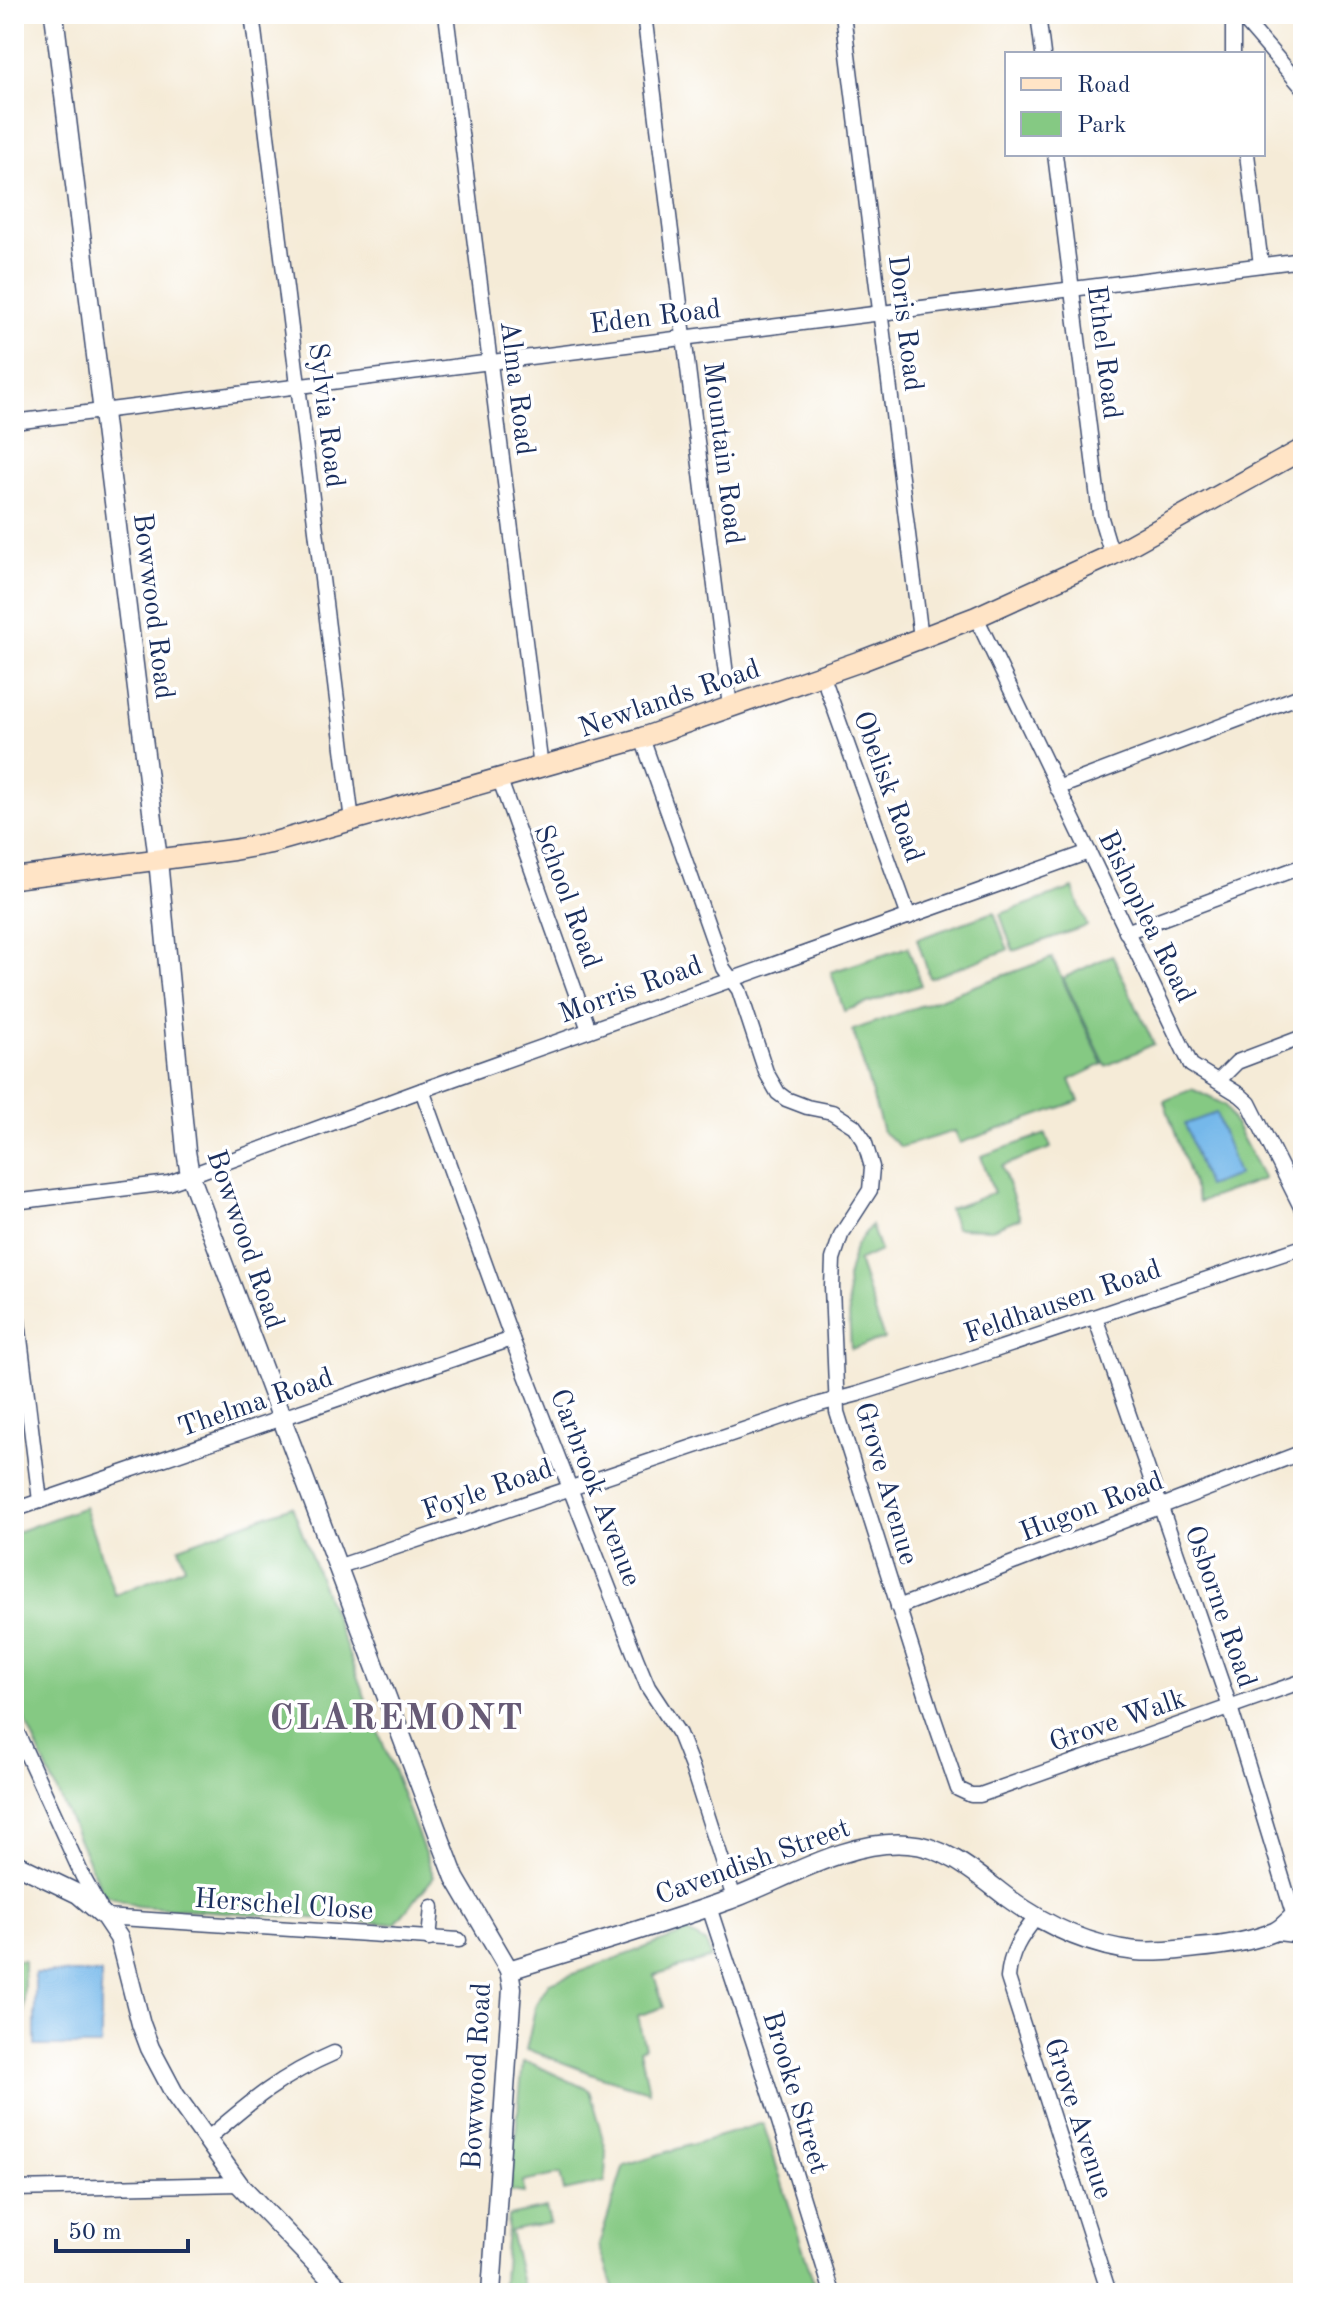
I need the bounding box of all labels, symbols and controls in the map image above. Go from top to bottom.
legend [1005,52,1265,156]
text: Road [1077,74,1130,98]
text: Park [1077,114,1126,138]
street label: Doris Road [882,254,926,393]
street label: Ethel Road [1081,284,1125,421]
street label: Eden Road [588,296,723,340]
street label: Alma Road [494,320,538,457]
street label: Sylvia Road [302,341,348,490]
street label: Mountain Road [697,360,747,546]
street label: Bowwood Road [127,512,177,701]
street label: Newlands Road [576,656,764,744]
street label: Obelisk Road [847,708,928,866]
street label: School Road [527,822,605,972]
street label: Bishoplea Road [1092,827,1199,1008]
street label: Morris Road [556,952,706,1030]
street label: Bowwood Road [200,1147,288,1333]
street label: Feldhausen Road [961,1256,1165,1350]
street label: Thelma Road [175,1364,337,1443]
street label: Carbrook Avenue [544,1385,645,1591]
street label: Grove Avenue [849,1399,922,1568]
street label: Foyle Road [419,1455,557,1526]
street label: Hugon Road [1016,1468,1168,1548]
street label: Osborne Road [1178,1522,1260,1692]
street label: Grove Walk [1046,1685,1190,1758]
district label: CLAREMONT [269,1702,525,1738]
street label: Cavendish Street [652,1815,854,1911]
street label: Herschel Close [193,1886,374,1926]
street label: Bowwood Road [459,1982,497,2171]
street label: Brooke Street [756,2008,832,2177]
street label: Grove Avenue [1038,2035,1116,2203]
scale bar [56,2203,188,2253]
text: 50 m [68,2221,122,2245]

